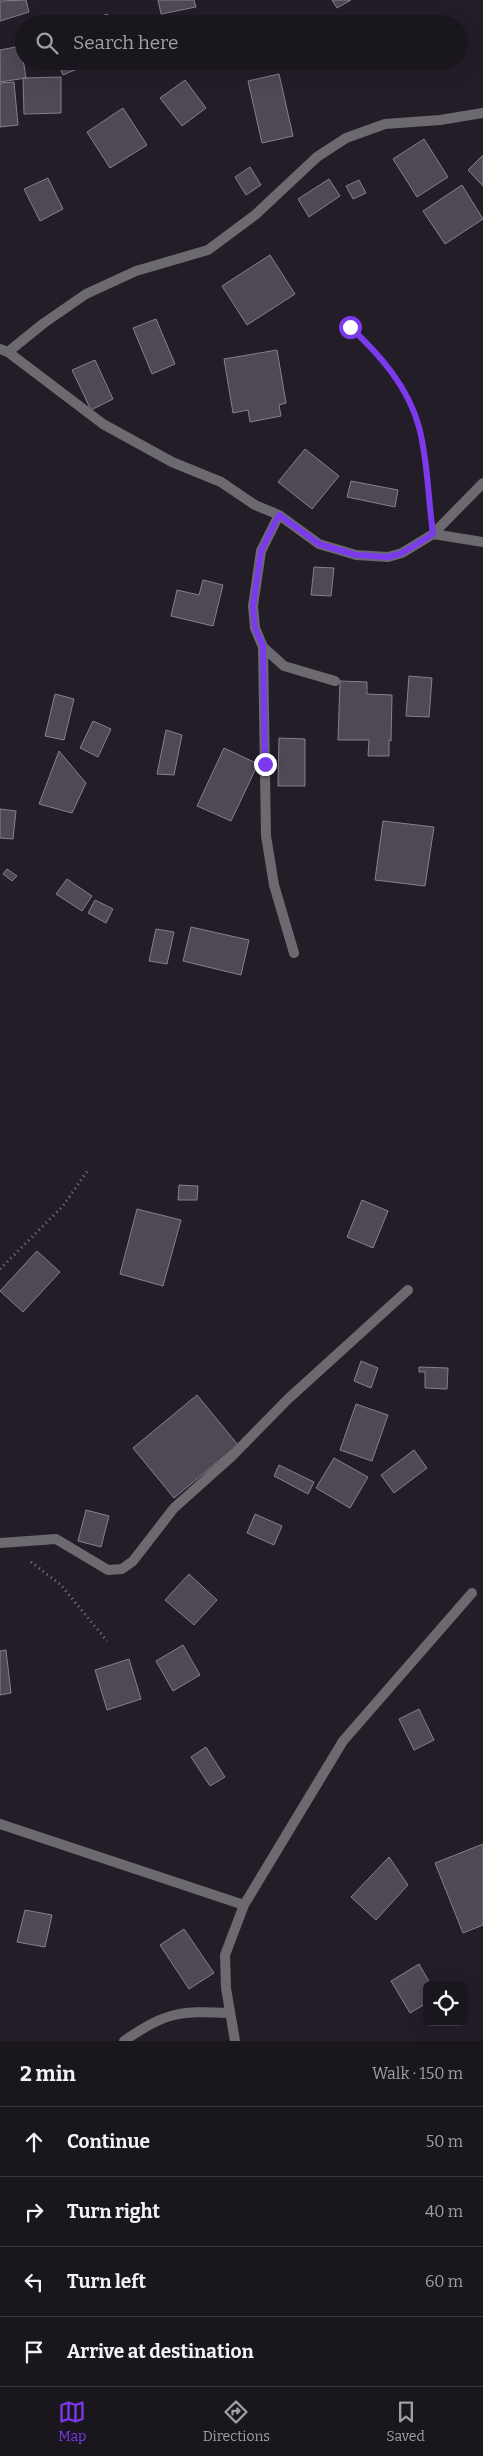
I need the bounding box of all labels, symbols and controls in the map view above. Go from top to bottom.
search box [15,15,468,70]
icon: search [33,29,61,57]
text: Search here [73,31,178,54]
route start [339,316,362,339]
route end [254,753,277,776]
map controls [423,1981,468,2026]
button: locate [423,1981,468,2026]
text: 2 min [20,2061,76,2087]
text: Walk · 150 m [372,2064,463,2083]
icon: ahead [20,2128,48,2156]
text: Continue [67,2130,150,2153]
text: 50 m [426,2132,463,2151]
icon: right [20,2198,48,2226]
text: Turn right [67,2200,160,2223]
text: 40 m [425,2202,463,2221]
icon: left [20,2268,48,2296]
text: Turn left [67,2270,146,2293]
text: 60 m [425,2272,463,2291]
icon: arrive [20,2338,48,2366]
text: Arrive at destination [67,2340,254,2363]
tab: Map [58,2398,86,2445]
tab: Directions [203,2398,270,2445]
tab: Saved [386,2398,425,2445]

